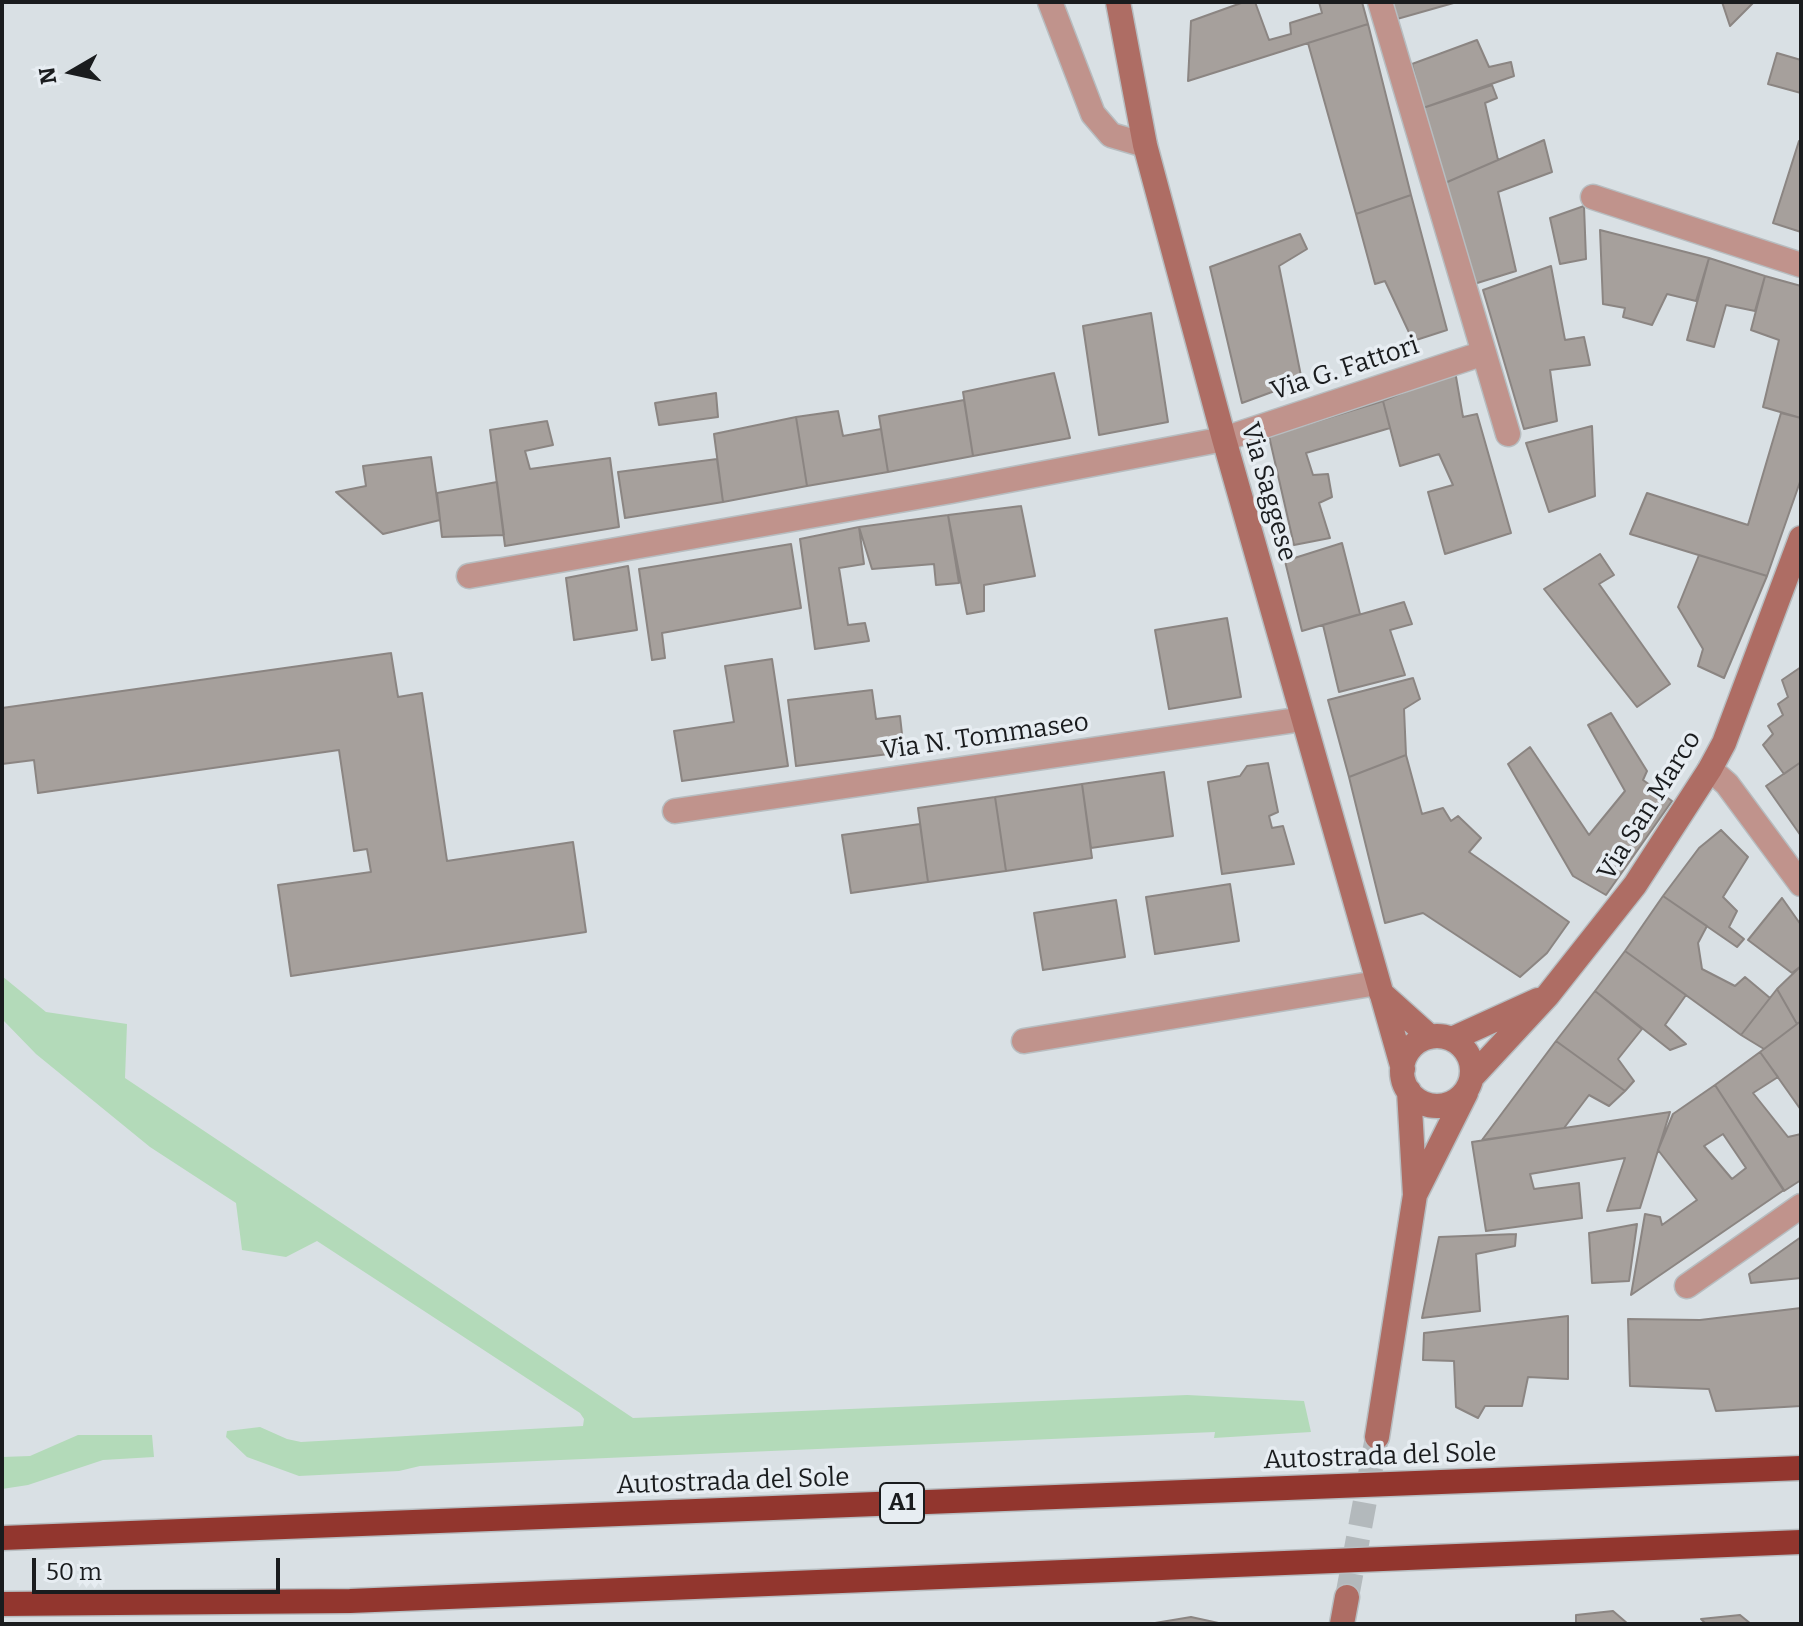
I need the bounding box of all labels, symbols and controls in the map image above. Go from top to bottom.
north arrow [32,32,112,112]
text: N [33,65,62,86]
street label: Via G. Fattori [1267,330,1423,408]
street label: Via Saggese [1233,419,1303,565]
street label: Via N. Tommaseo [879,707,1091,767]
street label: Via San Marco [1592,726,1708,886]
street label: Autostrada del Sole [1263,1437,1497,1477]
street label: Autostrada del Sole [616,1462,850,1502]
road number: A1 [880,1483,924,1523]
scale bar [36,1542,284,1592]
text: 50 m [46,1558,102,1586]

